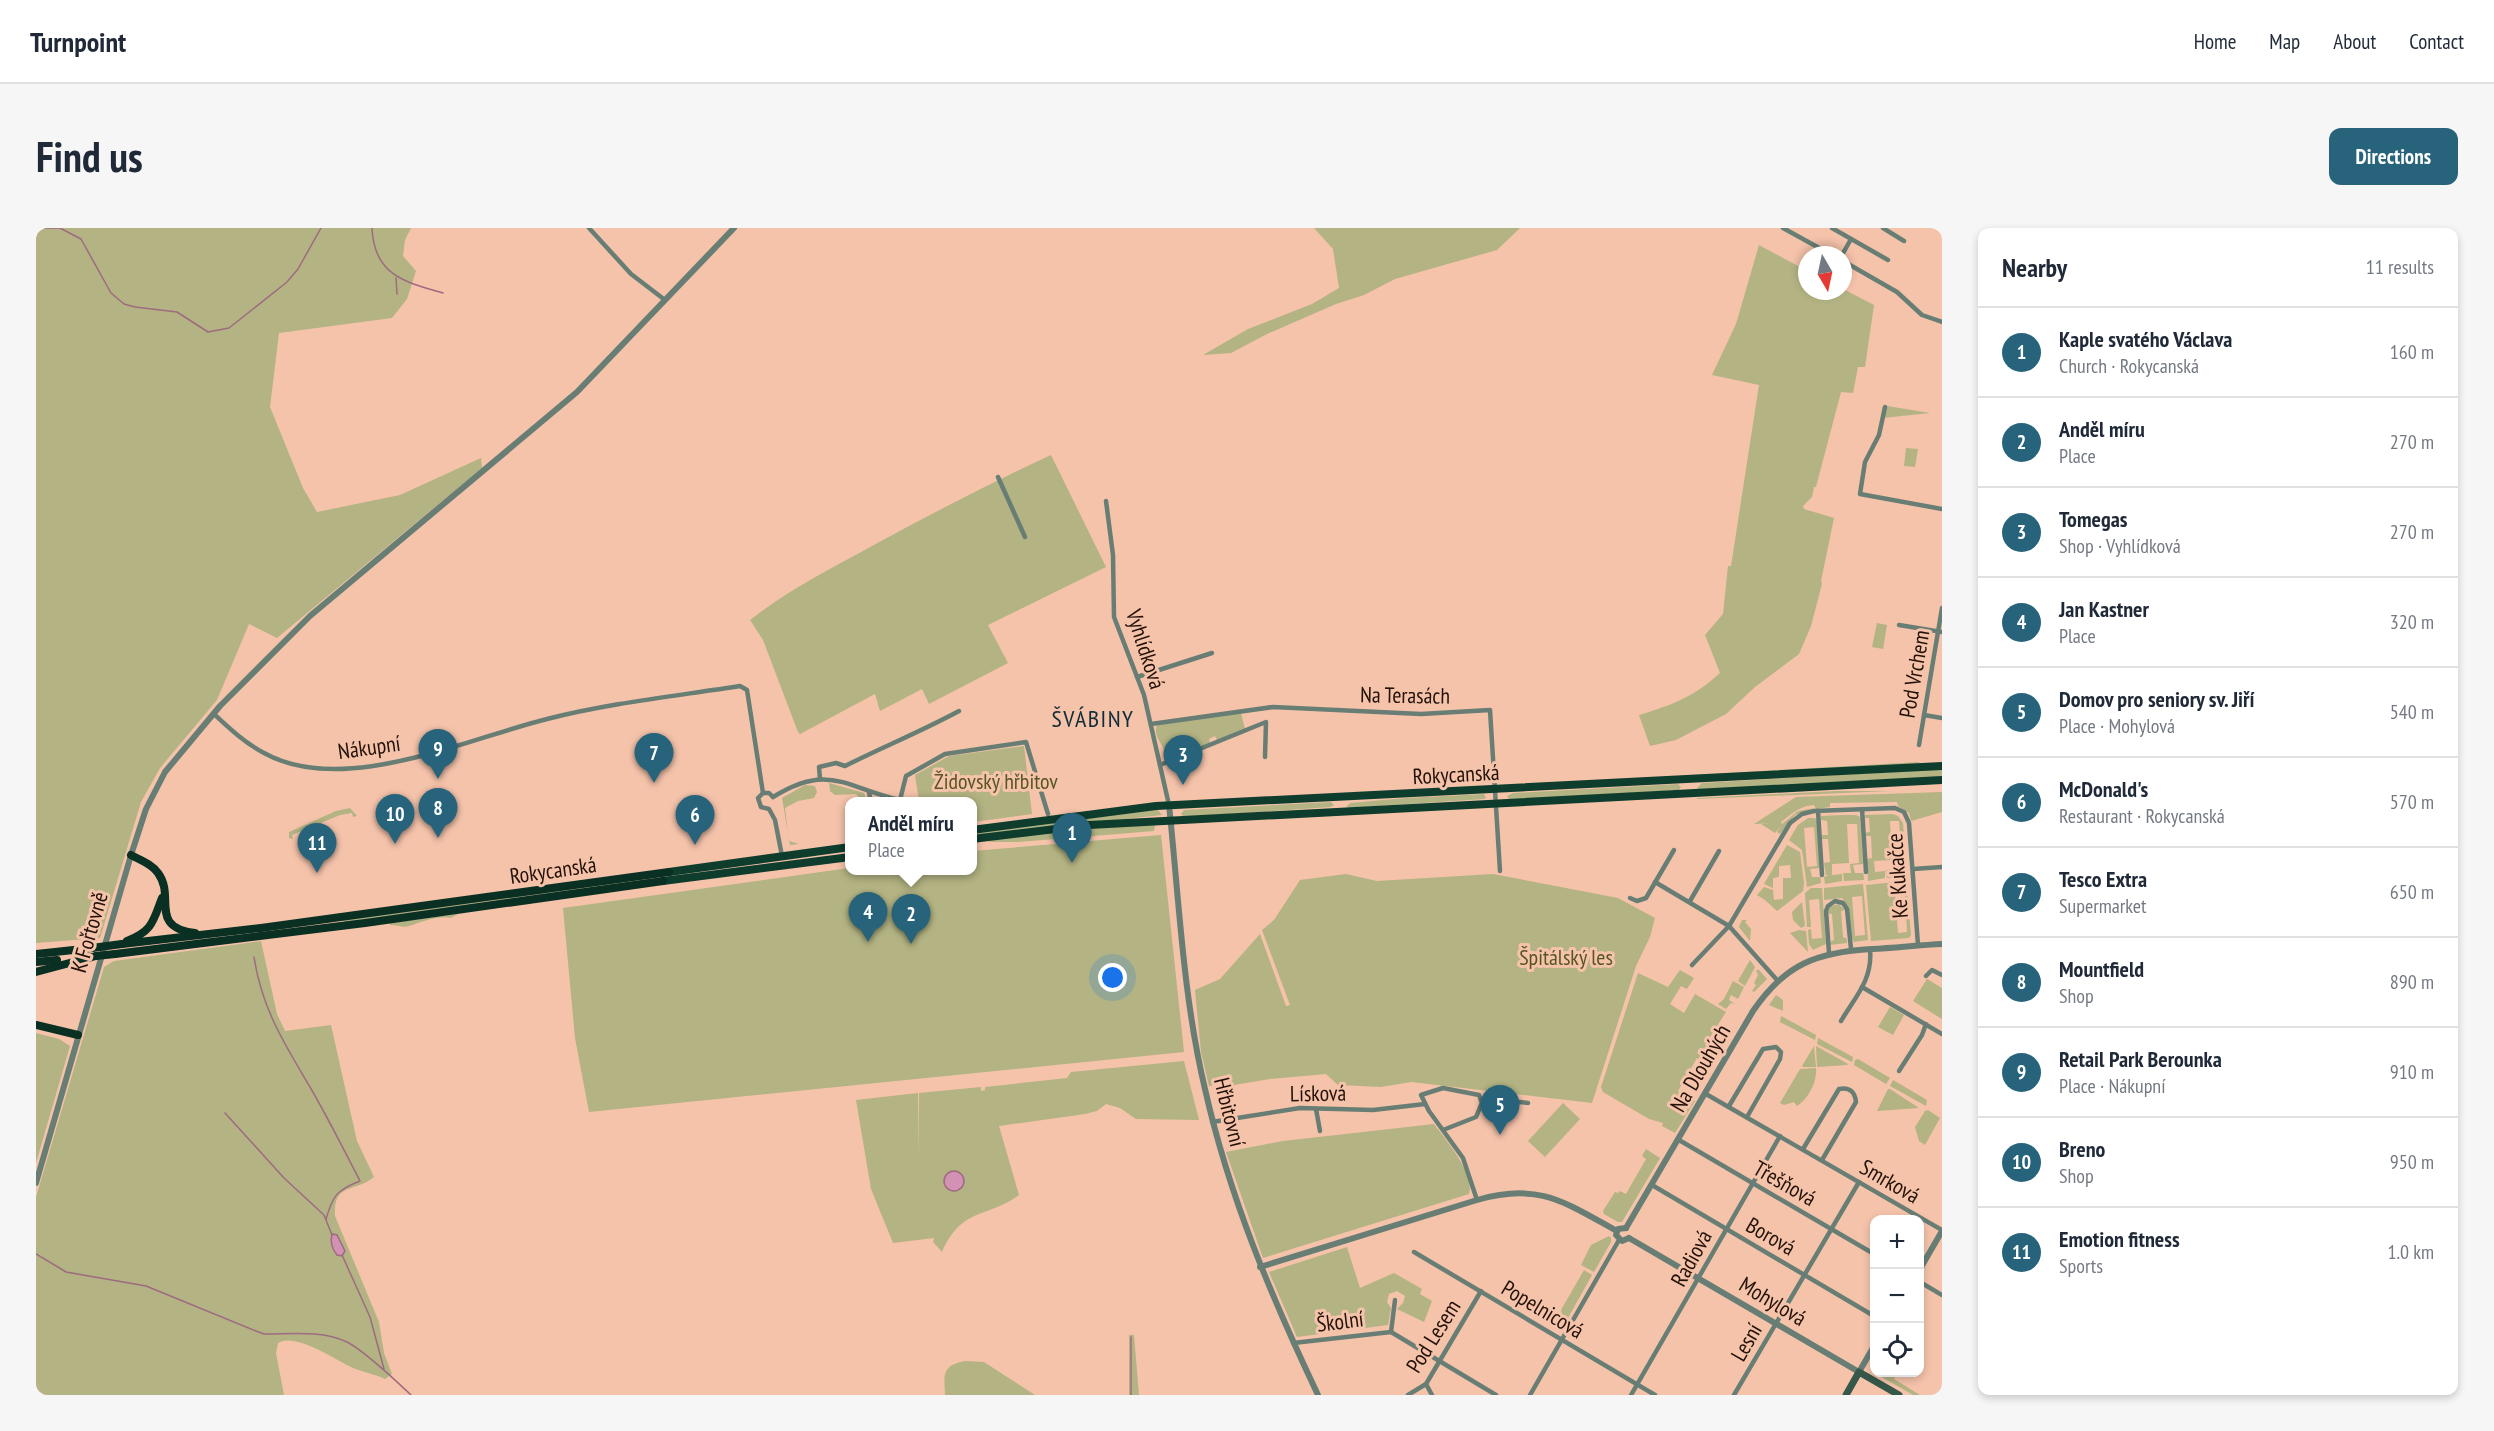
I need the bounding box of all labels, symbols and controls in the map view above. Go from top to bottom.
text: Turnpoint [30,23,126,60]
text: Home [2194,28,2236,55]
text: Map [2269,28,2300,55]
text: About [2333,28,2376,55]
text: Contact [2409,28,2464,55]
button: Directions [2329,128,2458,185]
text: Find us [36,129,143,184]
north arrow [1798,246,1852,300]
text: Nearby [2002,251,2067,284]
text: 11 results [2366,254,2434,280]
text: Kaple svatého Václava [2059,325,2232,353]
text: 1 [2017,339,2026,365]
text: 160 m [2390,339,2434,365]
text: Church · Rokycanská [2059,353,2199,379]
text: Anděl míru [2059,415,2145,443]
text: 2 [2017,429,2026,455]
text: 270 m [2390,429,2434,455]
text: Place [2059,443,2096,469]
text: Tomegas [2059,505,2127,533]
text: 3 [2017,519,2026,545]
text: 270 m [2390,519,2434,545]
text: Shop · Vyhlídková [2059,533,2181,559]
text: Jan Kastner [2059,595,2149,623]
street label: Vyhlídková [1120,605,1172,692]
text: 4 [2017,609,2026,635]
text: 320 m [2390,609,2434,635]
text: Place [2059,623,2096,649]
street label: Pod Vrchem [1893,628,1935,720]
street label: Na Terasách [1360,680,1450,710]
text: Domov pro seniory sv. Jiří [2059,685,2254,713]
text: 5 [2017,699,2026,725]
text: 540 m [2390,699,2434,725]
district label: ŠVÁBINY [1051,703,1135,734]
text: Place · Mohylová [2059,713,2175,739]
street label: Nákupní [336,729,402,765]
pin: 9 [418,730,458,779]
pin: 7 [634,734,674,783]
pin: 3 [1164,736,1202,785]
street label: Rokycanská [1412,758,1500,790]
park label: Židovský hřbitov [934,767,1058,795]
text: McDonald's [2059,775,2148,803]
pin: 8 [418,788,458,838]
text: 6 [2017,789,2026,815]
text: 570 m [2390,789,2434,815]
pin: 10 [376,794,414,844]
pin: 6 [676,796,714,845]
popup [845,797,977,875]
text: Restaurant · Rokycanská [2059,803,2225,829]
text: Anděl míru [868,809,954,837]
pin: 1 [1052,814,1092,863]
pin: 11 [298,824,336,873]
street label: Ke Kukačce [1880,833,1914,919]
text: Place [868,837,905,863]
street label: Rokycanská [508,850,598,890]
text: Tesco Extra [2059,865,2147,893]
text: 7 [2017,879,2026,905]
text: 650 m [2390,879,2434,905]
street label: K Fořtovně [64,888,114,976]
pin: 4 [848,892,888,942]
text: Supermarket [2059,893,2147,919]
pin: 2 [892,894,930,944]
park label: Špitálský les [1519,943,1613,971]
text: Mountfield [2059,955,2144,983]
your location [1098,963,1127,992]
text: 8 [2017,969,2026,995]
text: 890 m [2390,969,2434,995]
text: Shop [2059,983,2094,1009]
street label: Na Dlouhých [1664,1019,1736,1117]
text: Retail Park Berounka [2059,1045,2222,1073]
text: 9 [2017,1059,2026,1085]
text: 910 m [2390,1059,2434,1085]
text: Place · Nákupní [2059,1073,2165,1099]
street label: Hřbitovní [1208,1075,1252,1150]
street label: Lísková [1290,1079,1346,1107]
pin: 5 [1480,1086,1520,1135]
text: Breno [2059,1135,2105,1163]
text: 10 [2012,1149,2031,1175]
text: 950 m [2390,1149,2434,1175]
street label: Smrková [1855,1153,1925,1209]
street label: Třešňová [1749,1154,1821,1212]
text: Shop [2059,1163,2094,1189]
street label: Borová [1741,1211,1801,1261]
map controls [1870,1215,1924,1377]
button: + [1870,1215,1924,1269]
street label: Radiová [1664,1225,1718,1291]
text: Emotion fitness [2059,1225,2180,1253]
text: 11 [2012,1239,2031,1265]
text: 1.0 km [2387,1239,2434,1265]
text: Sports [2059,1253,2103,1279]
button: − [1870,1269,1924,1323]
street label: Mohylová [1734,1270,1812,1332]
street label: Popelnicová [1497,1274,1589,1344]
street label: Pod Lesem [1400,1294,1466,1378]
street label: Školní [1315,1304,1365,1338]
street label: Lesní [1724,1318,1768,1366]
button: locate [1870,1323,1924,1377]

